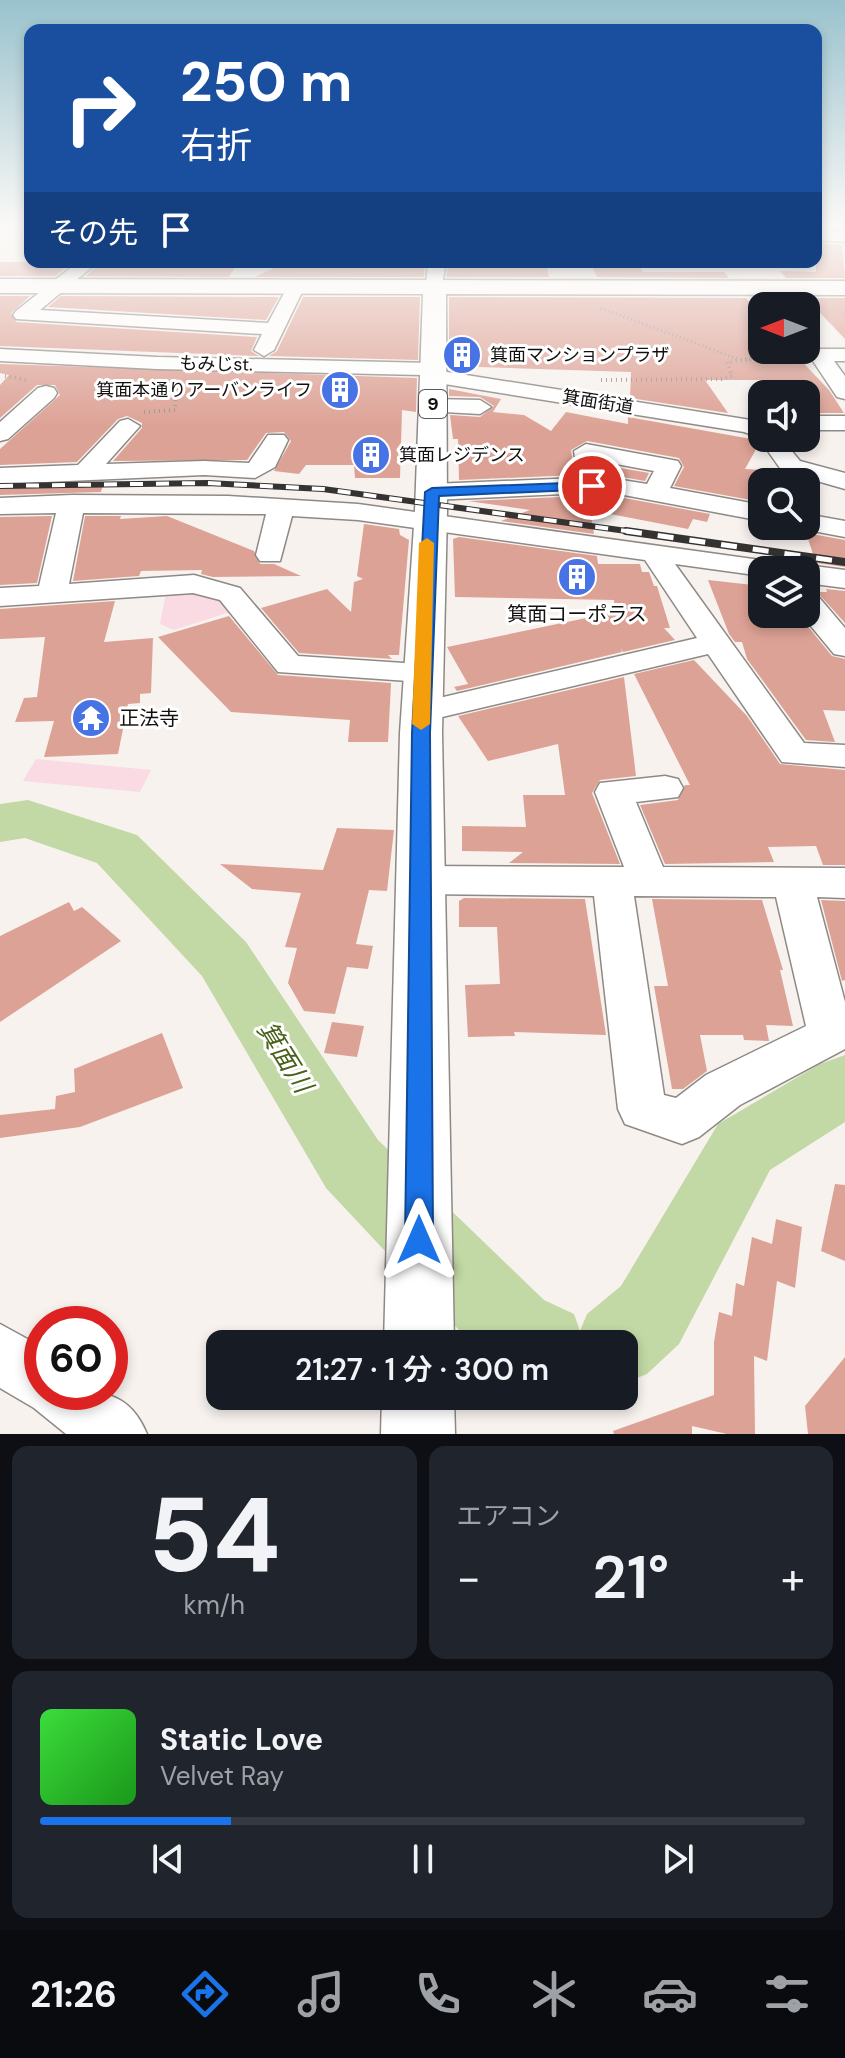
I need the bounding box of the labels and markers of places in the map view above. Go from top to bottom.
building icon: 箕面マンションプラザ [441,334,483,376]
place label: 箕面マンションプラザ [490,343,669,367]
building icon: 箕面本通りアーバンライフ [319,369,361,411]
place label: 箕面本通りアーバンライフ [96,378,312,402]
building icon: 箕面レジデンス [350,434,392,476]
place label: 箕面レジデンス [399,443,525,467]
pin [558,452,626,520]
building icon: 箕面コーポラス [556,556,598,598]
place label: 箕面コーポラス [507,601,647,627]
temple icon: 正法寺 [70,697,112,739]
place label: 正法寺 [119,705,179,731]

